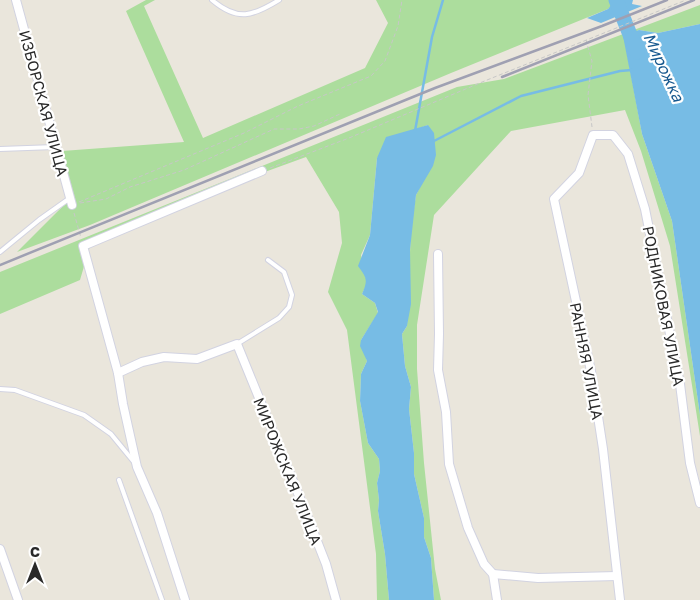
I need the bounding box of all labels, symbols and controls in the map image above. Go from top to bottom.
street label: ИЗБОРСКАЯ УЛИЦА [16,28,72,178]
water label: Мирожка [639,29,689,105]
street label: РОДНИКОВАЯ УЛИЦА [640,224,688,388]
street label: РАННЯЯ УЛИЦА [567,301,607,421]
street label: МИРОЖСКАЯ УЛИЦА [250,395,326,547]
north arrow [10,540,60,590]
text: С [30,543,40,560]

